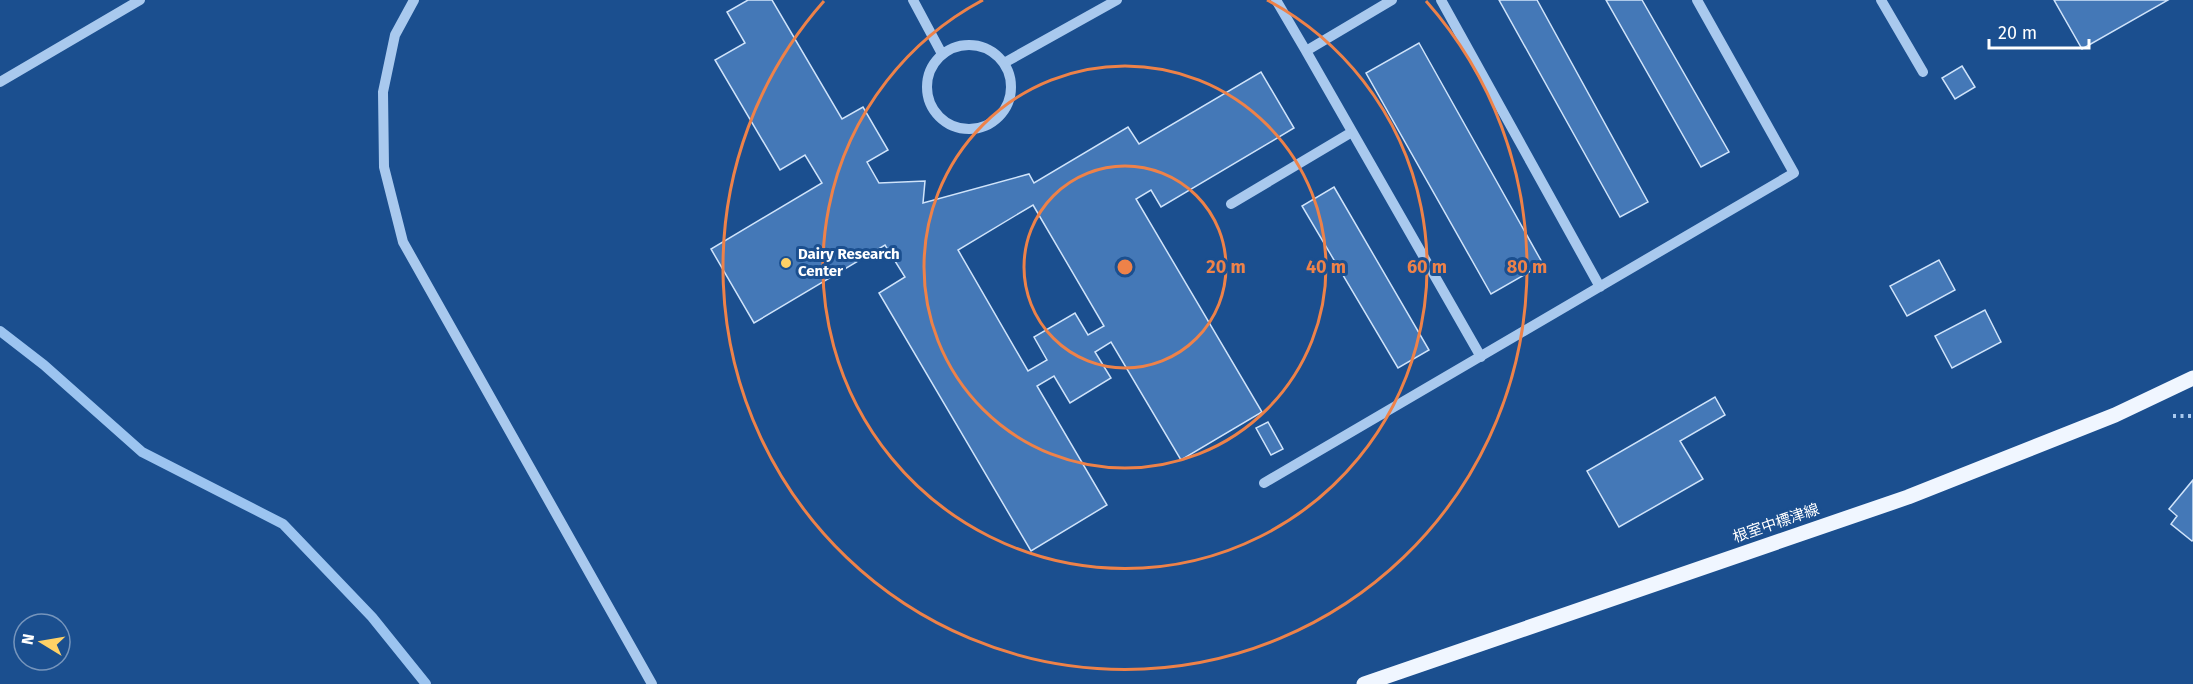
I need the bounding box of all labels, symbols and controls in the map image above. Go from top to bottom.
scale bar [1989,12,2090,50]
text: 20 m [1998,22,2037,44]
place label: Dairy Research Center [798,245,900,280]
marker: Dairy Research Center [779,256,793,270]
text: 20 m [1206,256,1246,278]
text: 40 m [1306,256,1346,278]
text: 60 m [1407,256,1447,278]
text: 80 m [1507,256,1547,278]
centre of rings [1115,257,1135,277]
street label: 根室中標津線 [1731,500,1821,546]
north arrow [12,612,72,672]
text: N [17,632,38,646]

